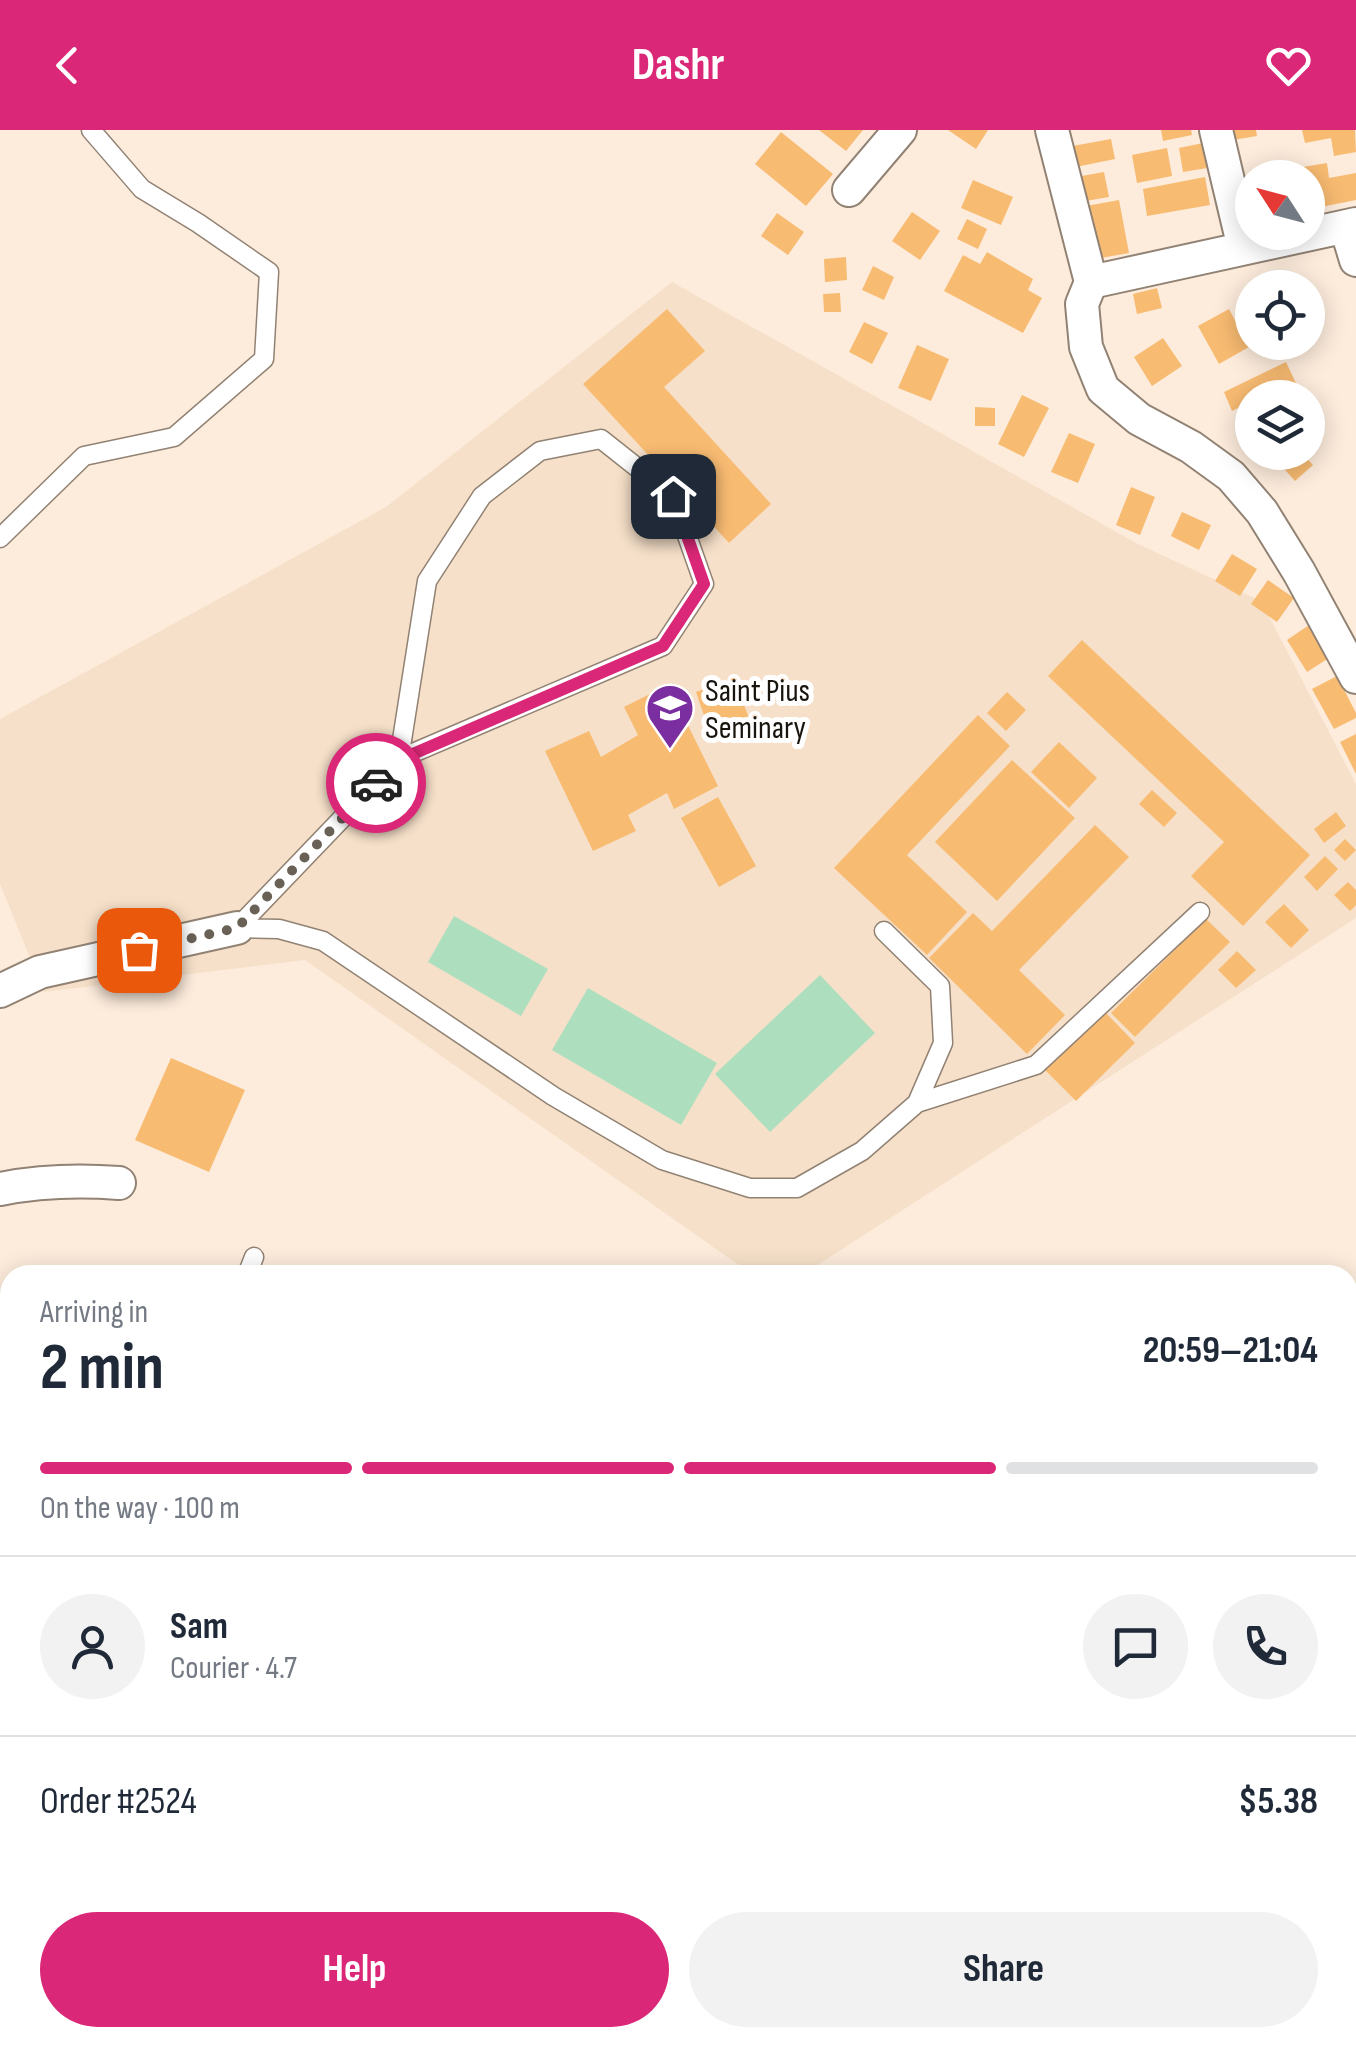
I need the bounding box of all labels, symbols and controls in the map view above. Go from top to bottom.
icon: back [40,38,95,93]
text: Dashr [632,38,724,93]
icon: heart [1261,38,1316,93]
north arrow [1235,160,1325,250]
map controls [1235,160,1325,470]
button: locate [1235,270,1325,360]
button: layers [1235,380,1325,470]
pin [631,454,716,539]
icon: home [646,469,701,524]
place label: Saint Pius Seminary [705,672,810,748]
school or university icon: Saint Pius Seminary [644,682,696,750]
courier [326,733,426,833]
icon: car [349,756,404,811]
pin [97,908,182,993]
icon: bag [112,923,167,978]
text: Arriving in [40,1293,148,1332]
text: 20:59–21:04 [1143,1328,1318,1373]
text: 2 min [40,1330,164,1408]
text: On the way · 100 m [40,1489,240,1528]
button: person [40,1594,145,1699]
button: chat [1083,1594,1188,1699]
button: phone [1213,1594,1318,1699]
text: Sam [170,1604,228,1649]
text: Courier · 4.7 [170,1649,297,1688]
text: Order #2524 [40,1779,197,1824]
text: $5.38 [1238,1779,1318,1824]
button: Help [40,1912,669,2027]
button: Share [689,1912,1318,2027]

